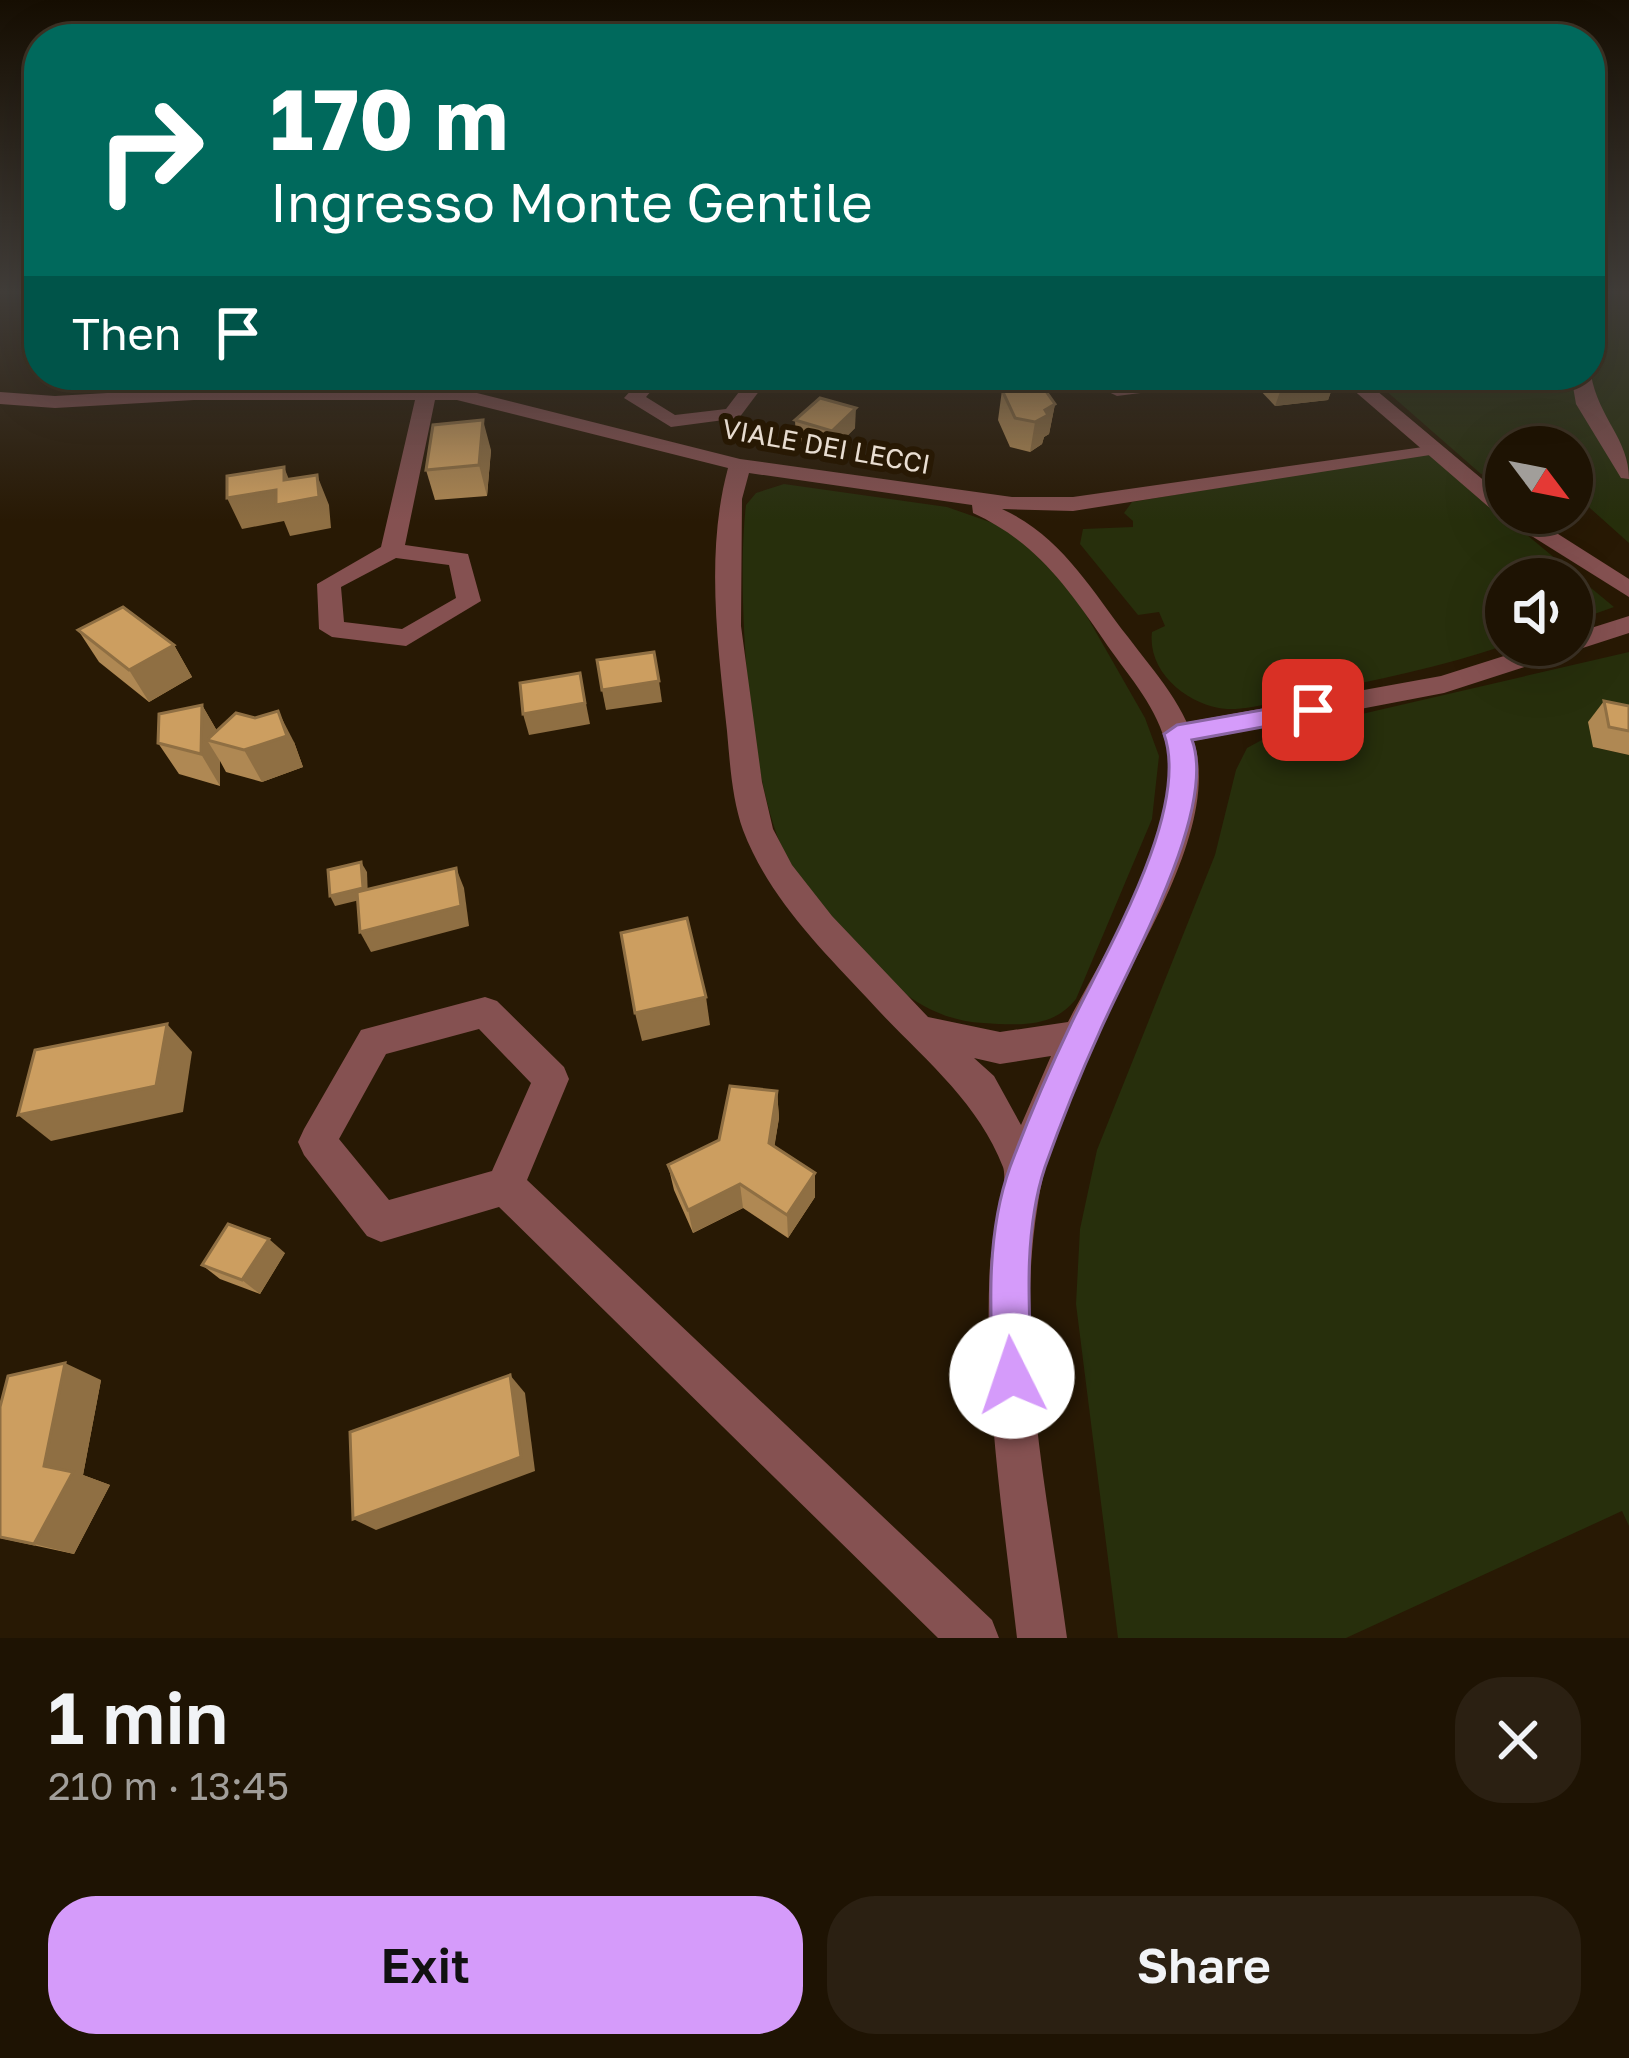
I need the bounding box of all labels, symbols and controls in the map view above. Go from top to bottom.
text: 170 m [270,68,508,168]
icon: right [72,72,228,228]
text: Ingresso Monte Gentile [270,169,872,234]
icon: arrive [205,300,271,366]
text: Then [72,306,181,360]
street label: VIALE DEI LECCI [720,412,933,480]
north arrow [1485,426,1593,534]
map controls [1485,426,1593,666]
button: sound [1485,558,1593,666]
pin [1262,659,1364,761]
icon: arrive [1280,677,1346,743]
position arrow [949,1313,1075,1439]
text: 1 min [48,1673,228,1760]
button: close [1455,1677,1581,1803]
text: 210 m · 13:45 [48,1762,289,1809]
button: Exit [48,1896,803,2034]
button: Share [827,1896,1581,2034]

